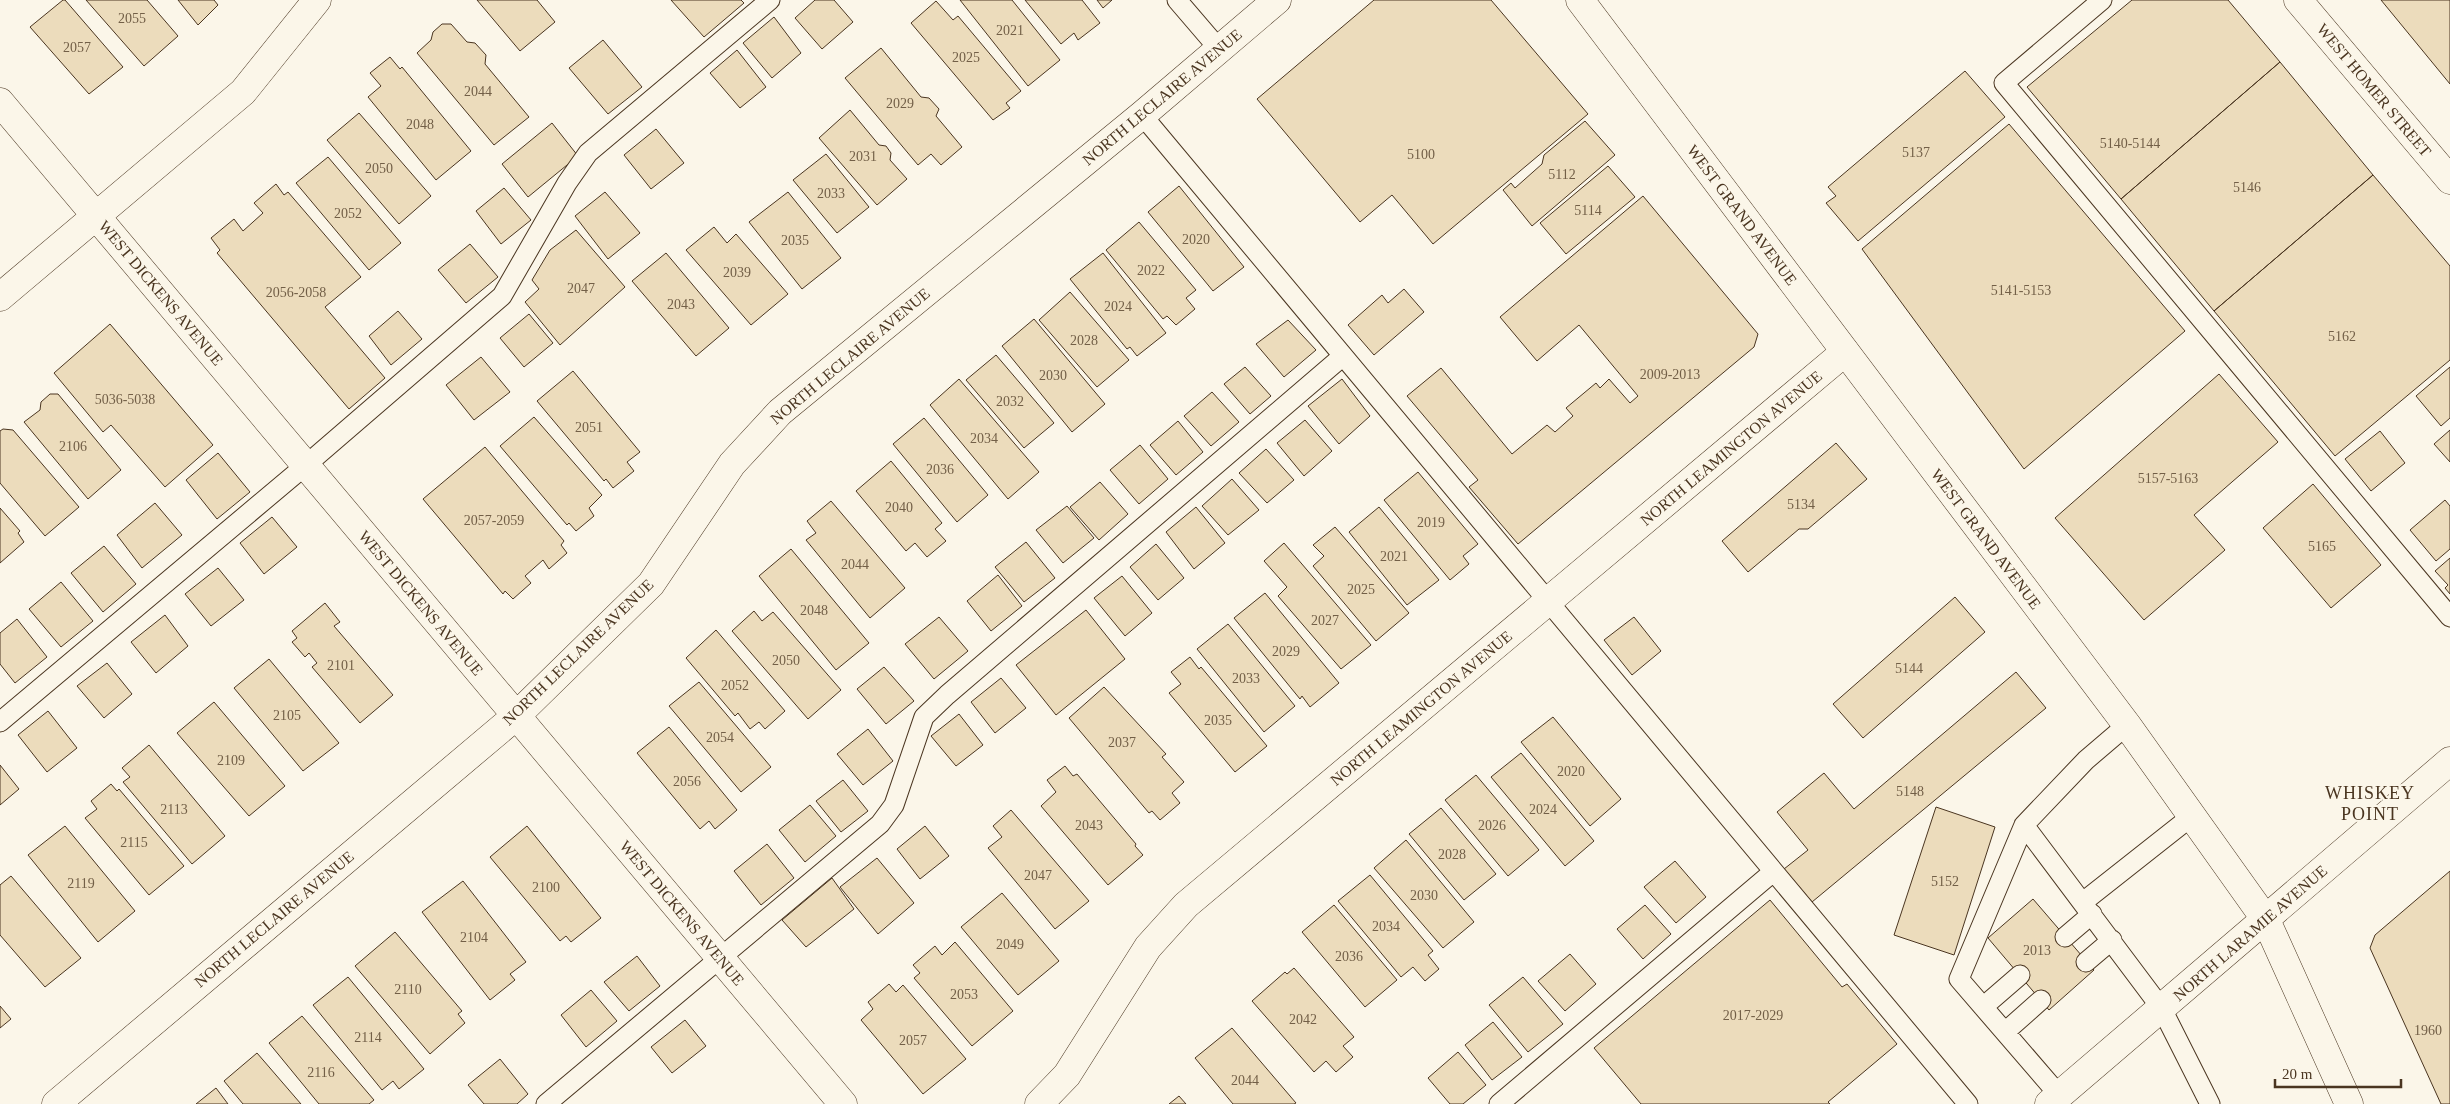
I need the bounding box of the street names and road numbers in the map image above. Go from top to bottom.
street label: WEST HOMER STREET [2314,20,2435,160]
street label: NORTH LECLAIRE AVENUE [1079,25,1245,169]
street label: WEST GRAND AVENUE [1684,142,1800,288]
street label: WEST DICKENS AVENUE [96,217,226,369]
street label: NORTH LECLAIRE AVENUE [767,284,933,428]
street label: NORTH LEAMINGTON AVENUE [1637,367,1825,529]
street label: WEST GRAND AVENUE [1928,466,2044,612]
street label: WEST DICKENS AVENUE [356,527,486,679]
street label: NORTH LECLAIRE AVENUE [499,576,657,728]
street label: NORTH LEAMINGTON AVENUE [1327,627,1515,789]
street label: WEST DICKENS AVENUE [617,837,747,989]
street label: NORTH LECLAIRE AVENUE [191,847,357,991]
street label: NORTH LARAMIE AVENUE [2170,862,2330,1004]

